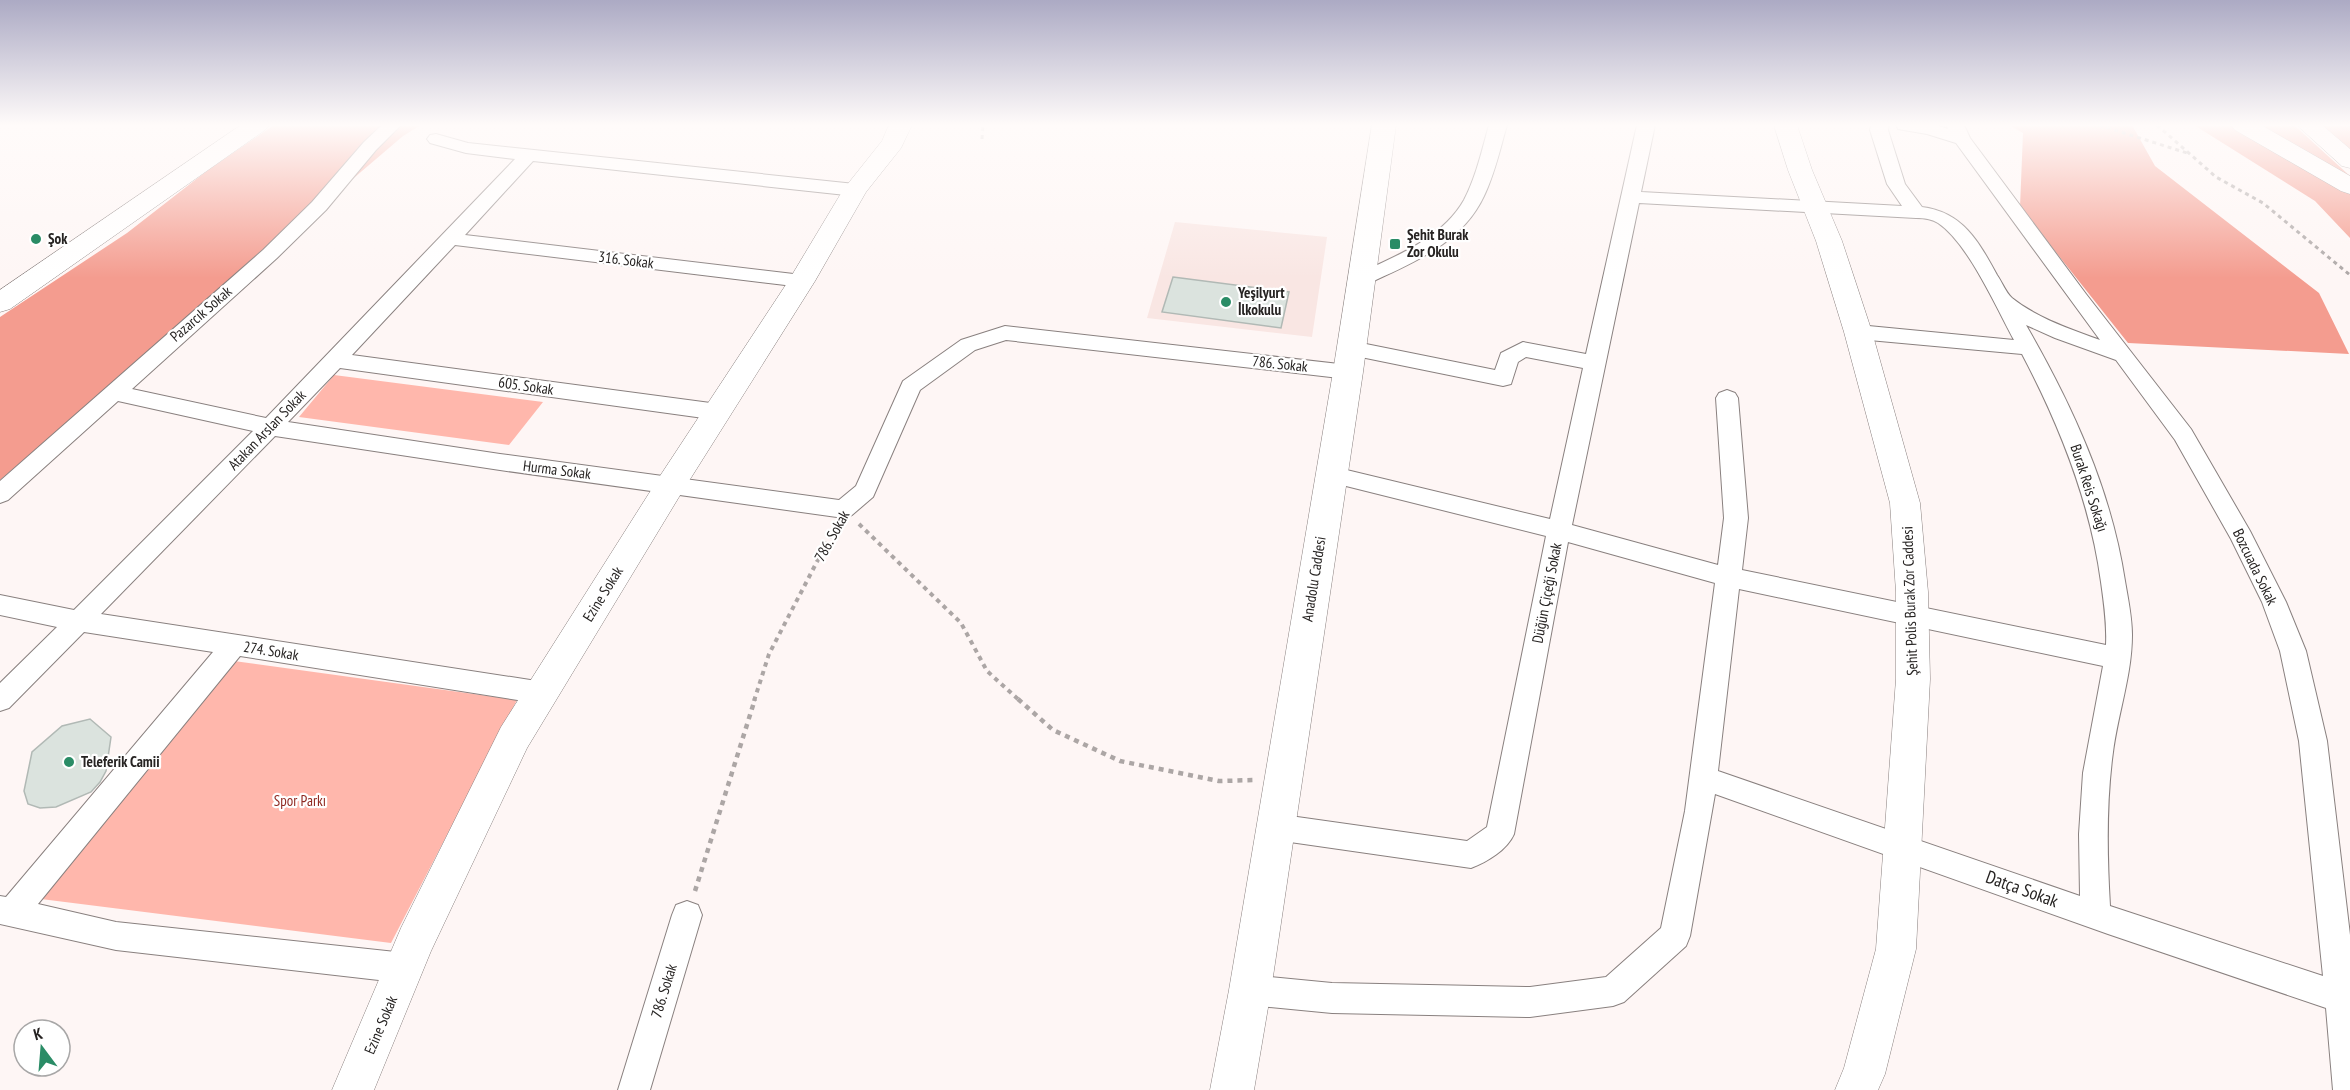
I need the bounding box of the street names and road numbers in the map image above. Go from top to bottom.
street label: 316. Sokak [597,247,655,272]
street label: Pazarcık Sokak [166,282,236,346]
street label: 786. Sokak [1251,351,1309,376]
street label: 605. Sokak [497,372,555,399]
street label: Atakan Arslan Sokak [224,385,310,474]
street label: Burak Reis Sokağı [2066,442,2113,534]
street label: Hurma Sokak [522,456,592,483]
street label: 786. Sokak [810,507,853,565]
street label: Bozcuada Sokak [2229,525,2282,608]
street label: Şehit Polis Burak Zor Caddesi [1897,526,1922,676]
street label: Anadolu Caddesi [1297,535,1330,623]
street label: Düğün Çiçeği Sokak [1527,541,1566,645]
street label: Ezine Sokak [578,562,627,625]
street label: 274. Sokak [242,637,300,664]
street label: Datça Sokak [1983,865,2062,912]
street label: 786. Sokak [646,961,681,1020]
street label: Ezine Sokak [360,993,401,1057]

